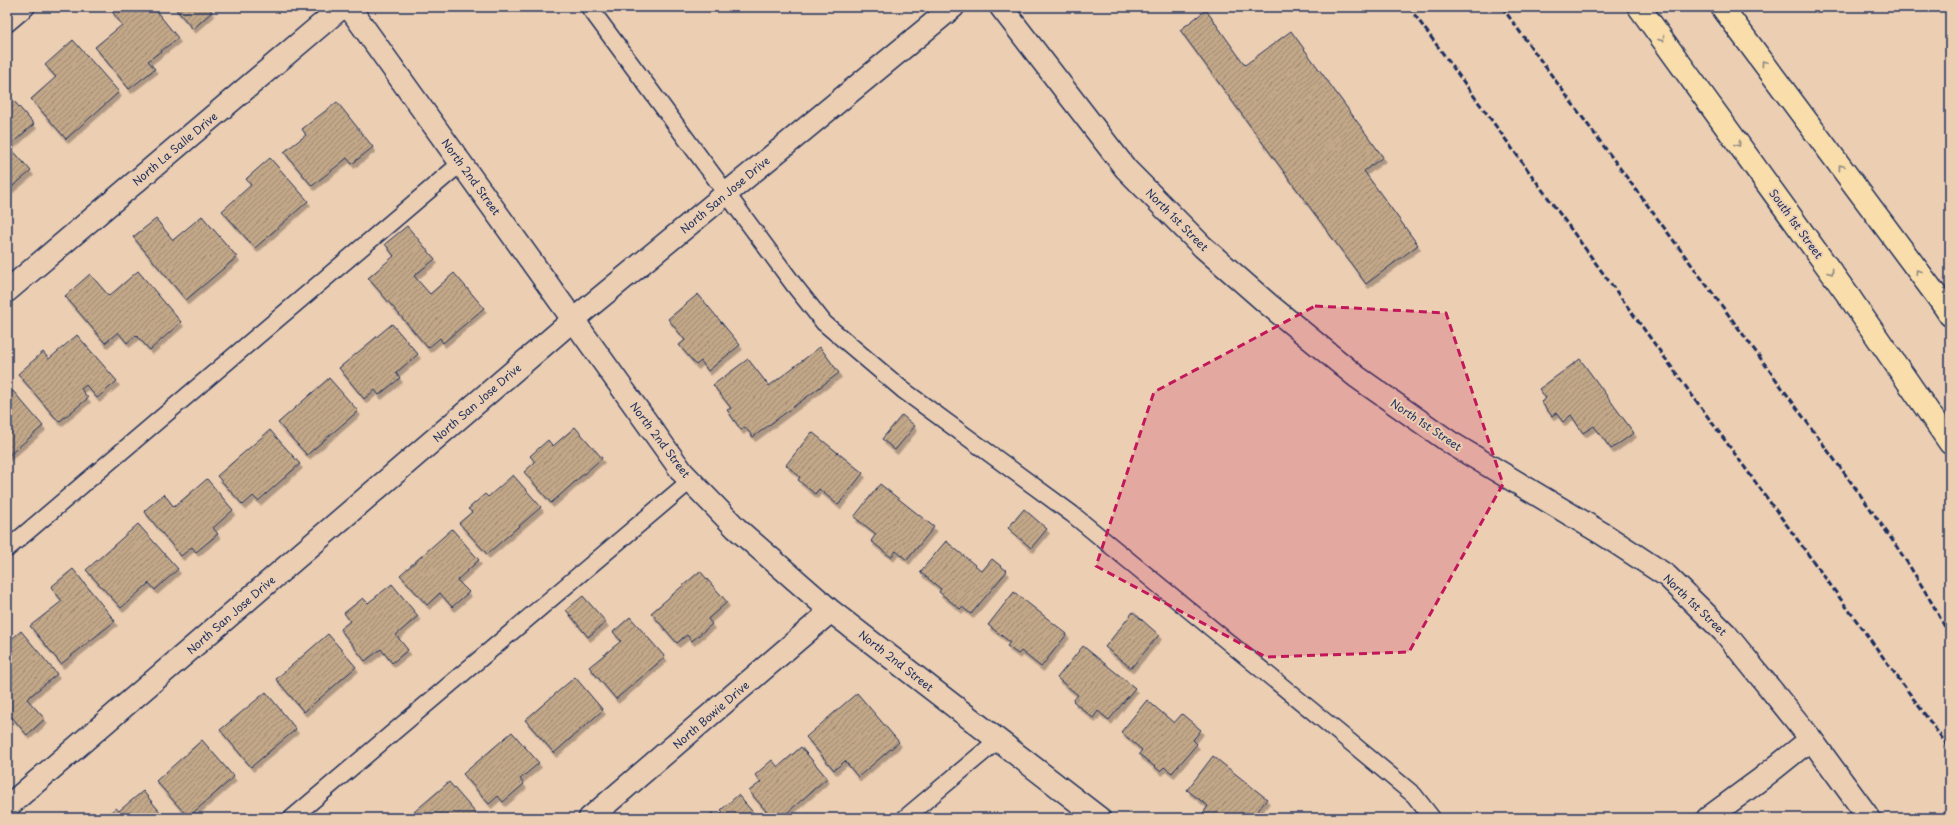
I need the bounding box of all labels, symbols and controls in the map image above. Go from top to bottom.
one-way arrow [1657,34,1664,41]
one-way arrow [1761,60,1768,67]
street label: North La Salle Drive [128,108,221,189]
street label: North 2nd Street [438,135,505,219]
one-way arrow [1733,140,1741,147]
street label: North San Jose Drive [676,152,774,237]
one-way arrow [1838,164,1846,171]
street label: North 1st Street [1142,184,1213,255]
street label: South 1st Street [1765,185,1828,262]
one-way arrow [1826,267,1833,274]
one-way arrow [1916,269,1923,276]
street label: North San Jose Drive [429,359,525,446]
street label: North 1st Street [1387,394,1466,455]
street label: North 2nd Street [626,398,695,482]
street label: North 1st Street [1660,570,1731,640]
street label: North San Jose Drive [183,571,279,658]
street label: North 2nd Street [855,626,938,696]
street label: North Bowie Drive [669,676,753,753]

